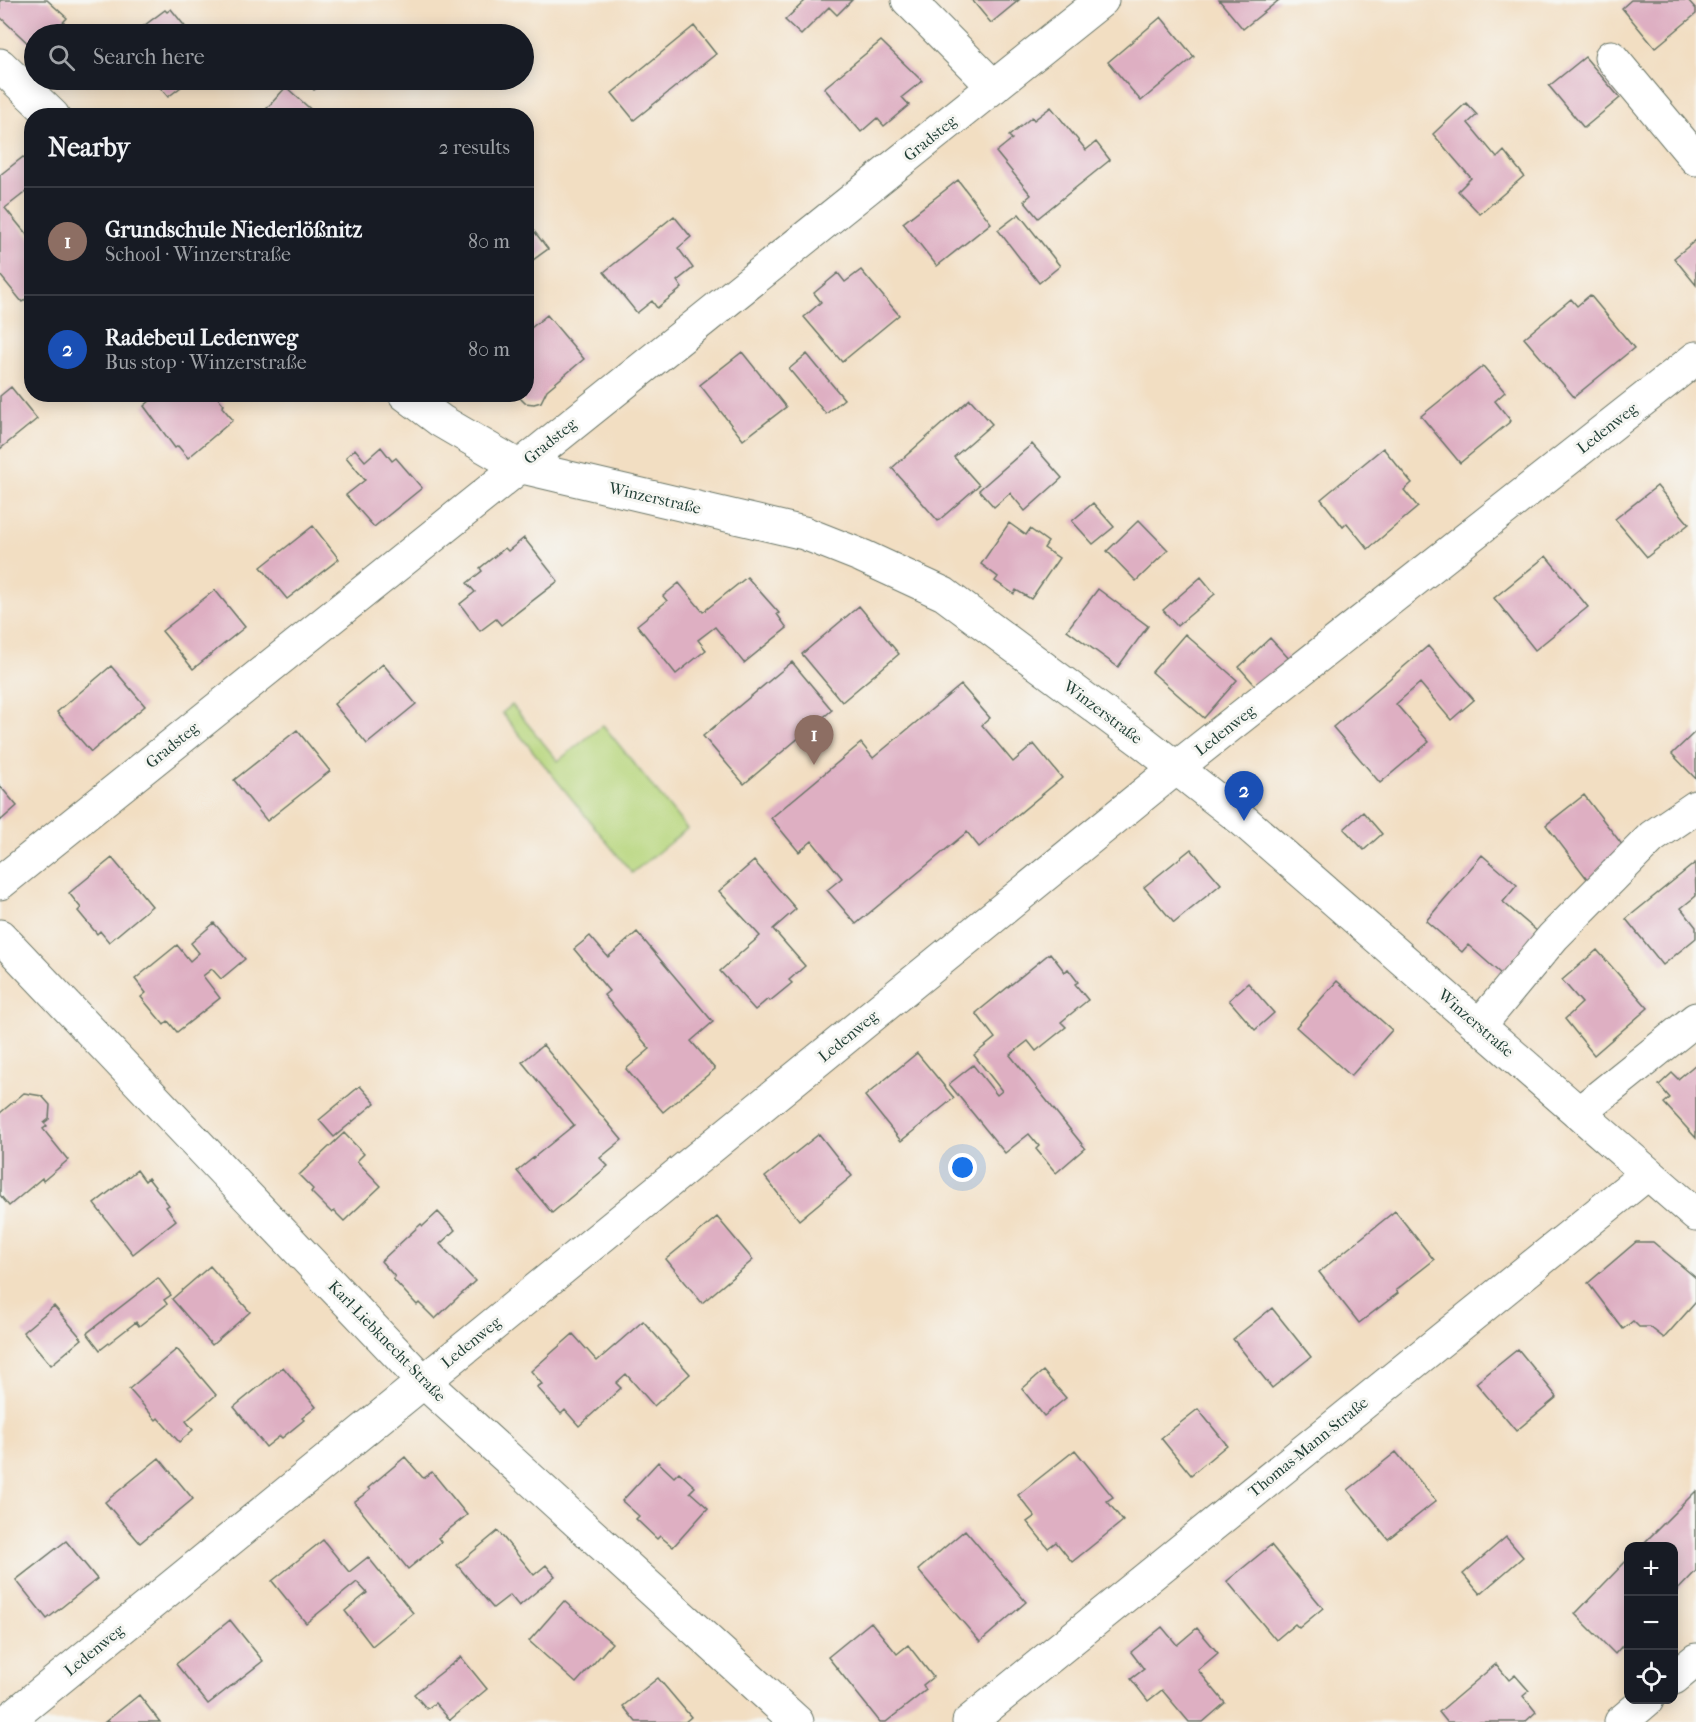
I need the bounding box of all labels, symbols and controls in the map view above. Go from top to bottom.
search box [24,24,534,90]
icon: search [45,41,78,74]
text: Search here [93,44,205,70]
street label: Gradsteg [900,111,961,165]
text: Nearby [48,132,130,163]
text: 2 results [439,136,510,159]
text: Grundschule Niederlößnitz [105,217,362,243]
text: 1 [64,230,71,253]
text: 80 m [468,230,510,253]
text: School · Winzerstraße [105,243,291,266]
text: Radebeul Ledenweg [105,325,298,351]
text: 2 [62,338,73,361]
text: 80 m [468,338,510,361]
text: Bus stop · Winzerstraße [105,351,307,374]
street label: Ledenweg [1573,398,1641,457]
street label: Gradsteg [520,414,581,468]
street label: Winzerstraße [606,478,703,518]
street label: Winzerstraße [1059,676,1146,748]
street label: Ledenweg [1191,700,1259,759]
pin: 1 [794,716,834,765]
street label: Gradsteg [142,718,203,772]
pin: 2 [1224,772,1264,821]
street label: Winzerstraße [1434,984,1518,1061]
street label: Ledenweg [814,1006,882,1066]
your location [948,1153,977,1182]
street label: Karl-Liebknecht-Straße [324,1277,450,1406]
street label: Ledenweg [437,1312,505,1372]
street label: Thomas-Mann-Straße [1244,1393,1372,1501]
map controls [1624,1542,1678,1704]
button: + [1624,1542,1678,1596]
button: − [1624,1596,1678,1650]
street label: Ledenweg [60,1620,128,1680]
button: locate [1624,1650,1678,1704]

